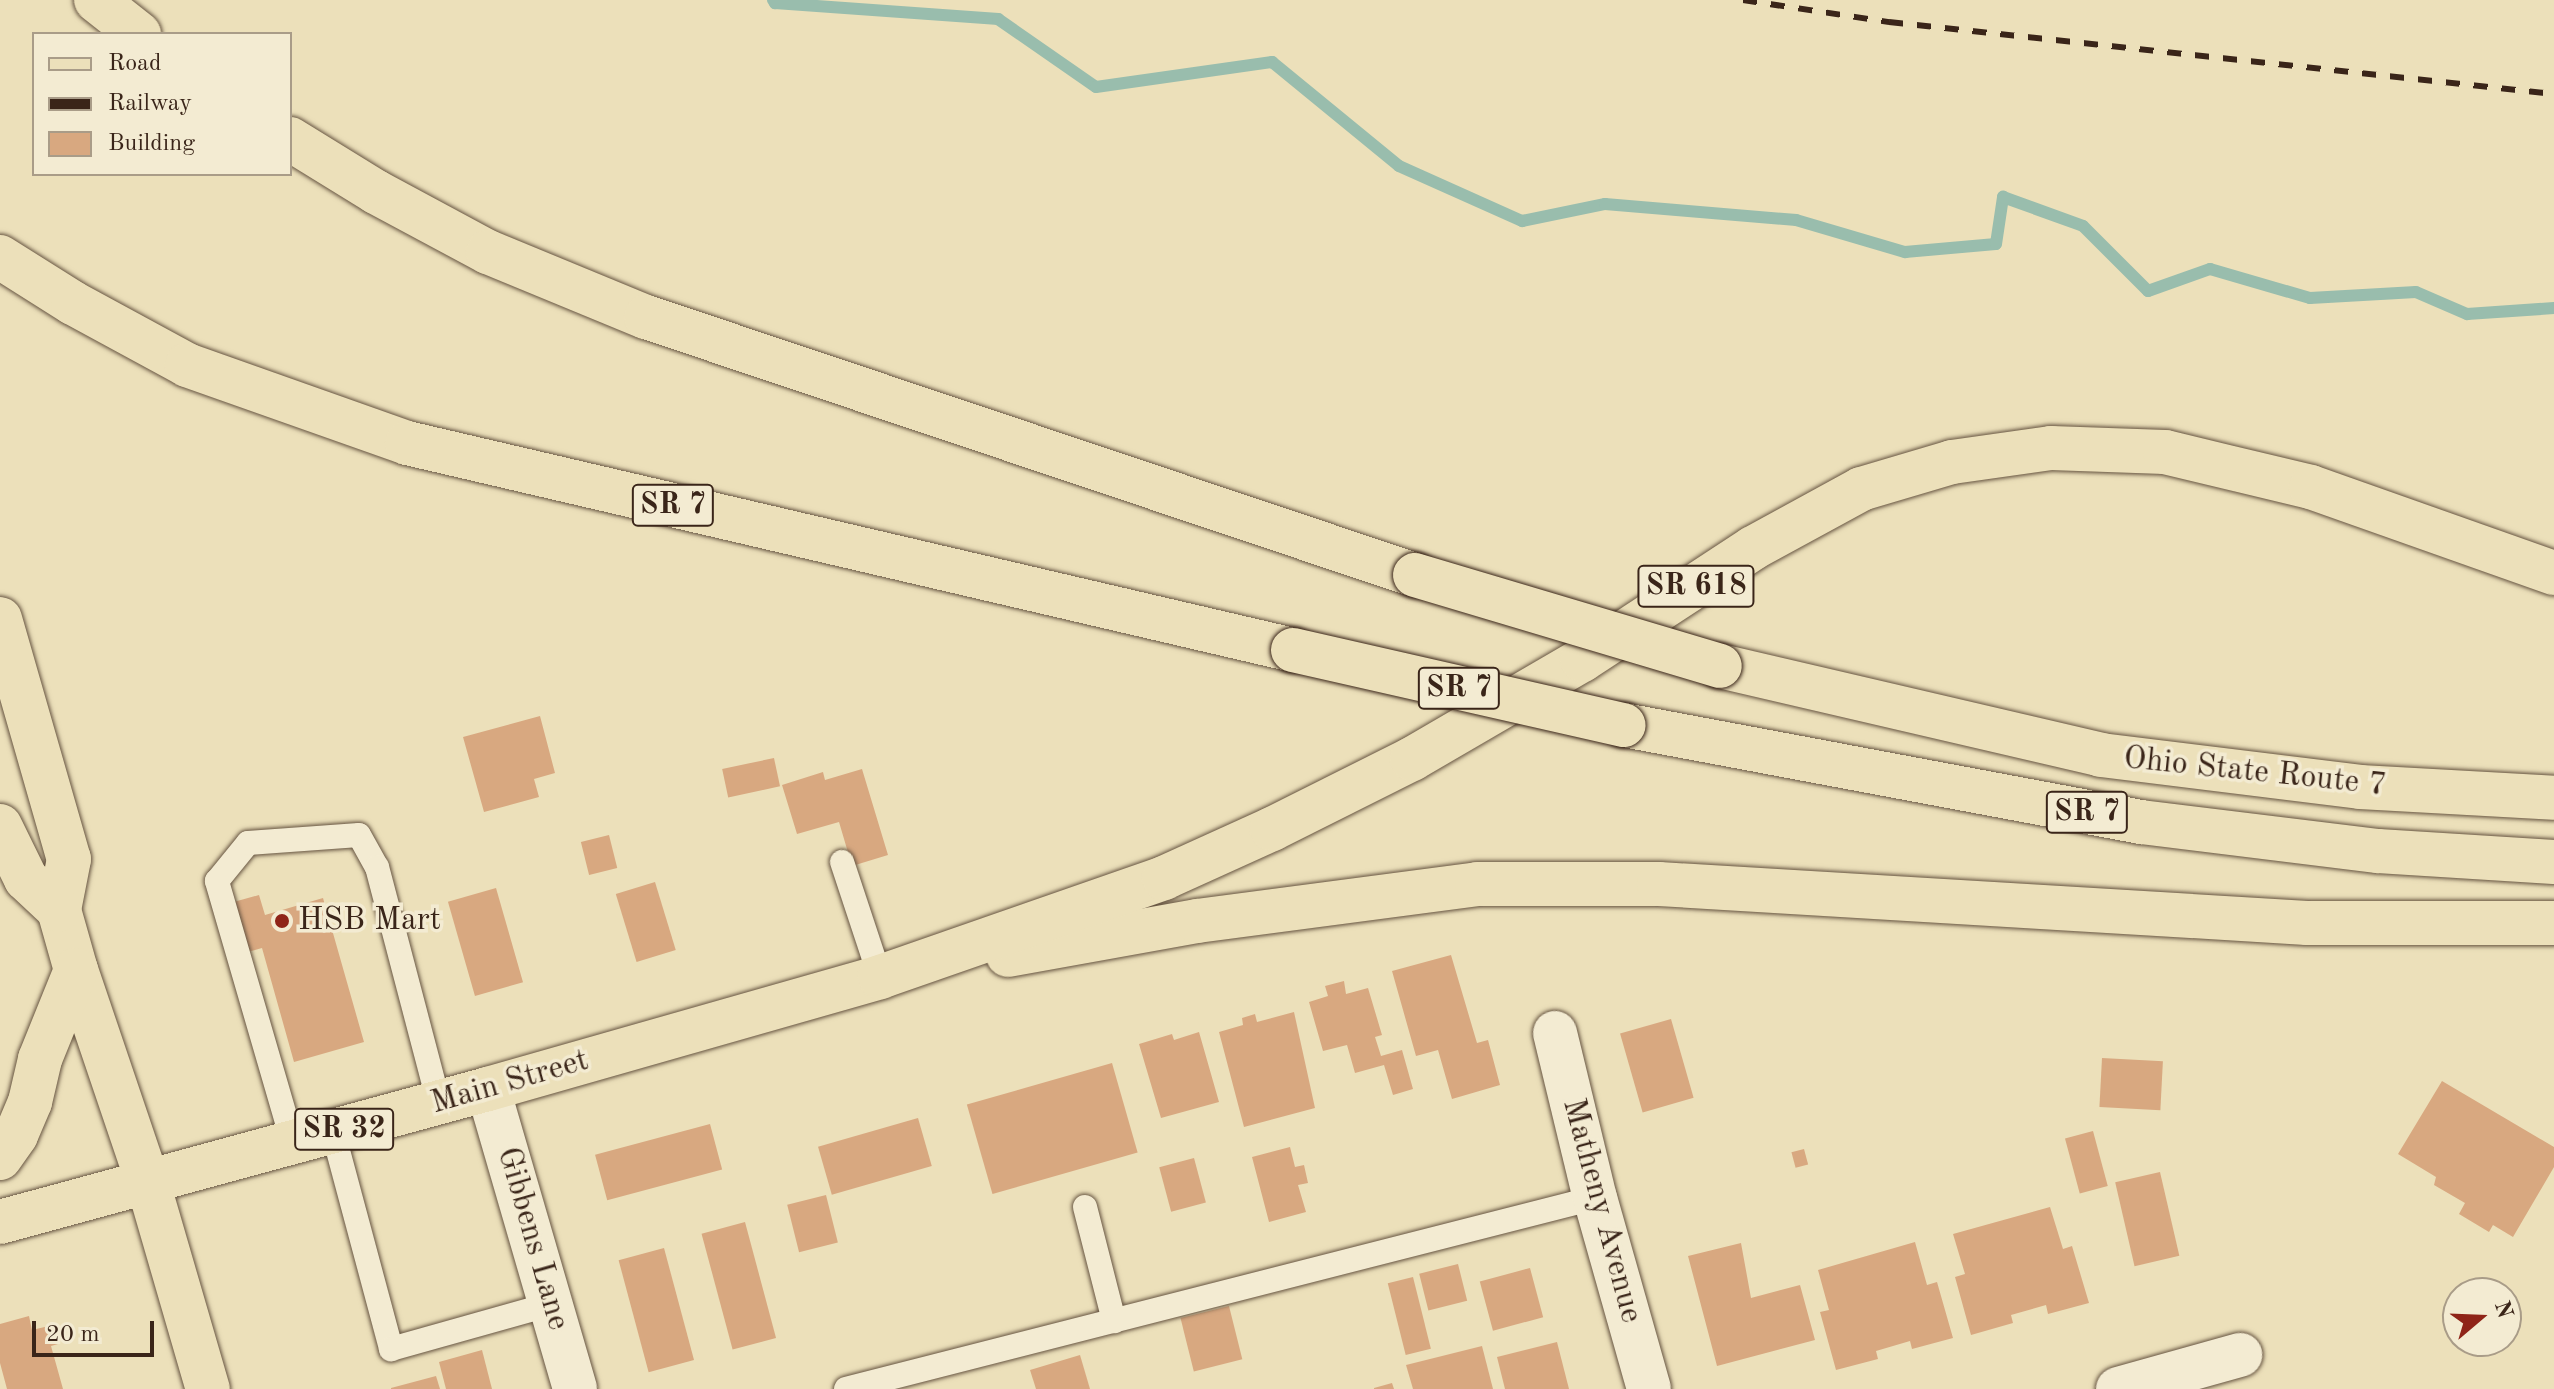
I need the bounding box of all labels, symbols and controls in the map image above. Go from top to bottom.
legend [32,32,292,176]
text: Road [108,52,161,76]
text: Railway [108,92,192,116]
text: Building [108,132,195,156]
road number: SR 7 [631,479,715,531]
road number: SR 618 [1636,560,1756,612]
road number: SR 7 [1417,662,1501,714]
street label: Ohio State Route 7 [2122,740,2388,806]
road number: SR 7 [2045,786,2129,838]
place label: HSB Mart [298,902,441,940]
marker: HSB Mart [273,912,291,930]
street label: Main Street [427,1042,593,1124]
street label: Matheny Avenue [1553,1095,1649,1327]
road number: SR 32 [294,1103,394,1155]
street label: Gibbens Lane [488,1143,576,1335]
north arrow [2442,1277,2522,1357]
text: N [2490,1298,2516,1321]
scale bar [36,1305,158,1355]
text: 20 m [46,1323,100,1347]

